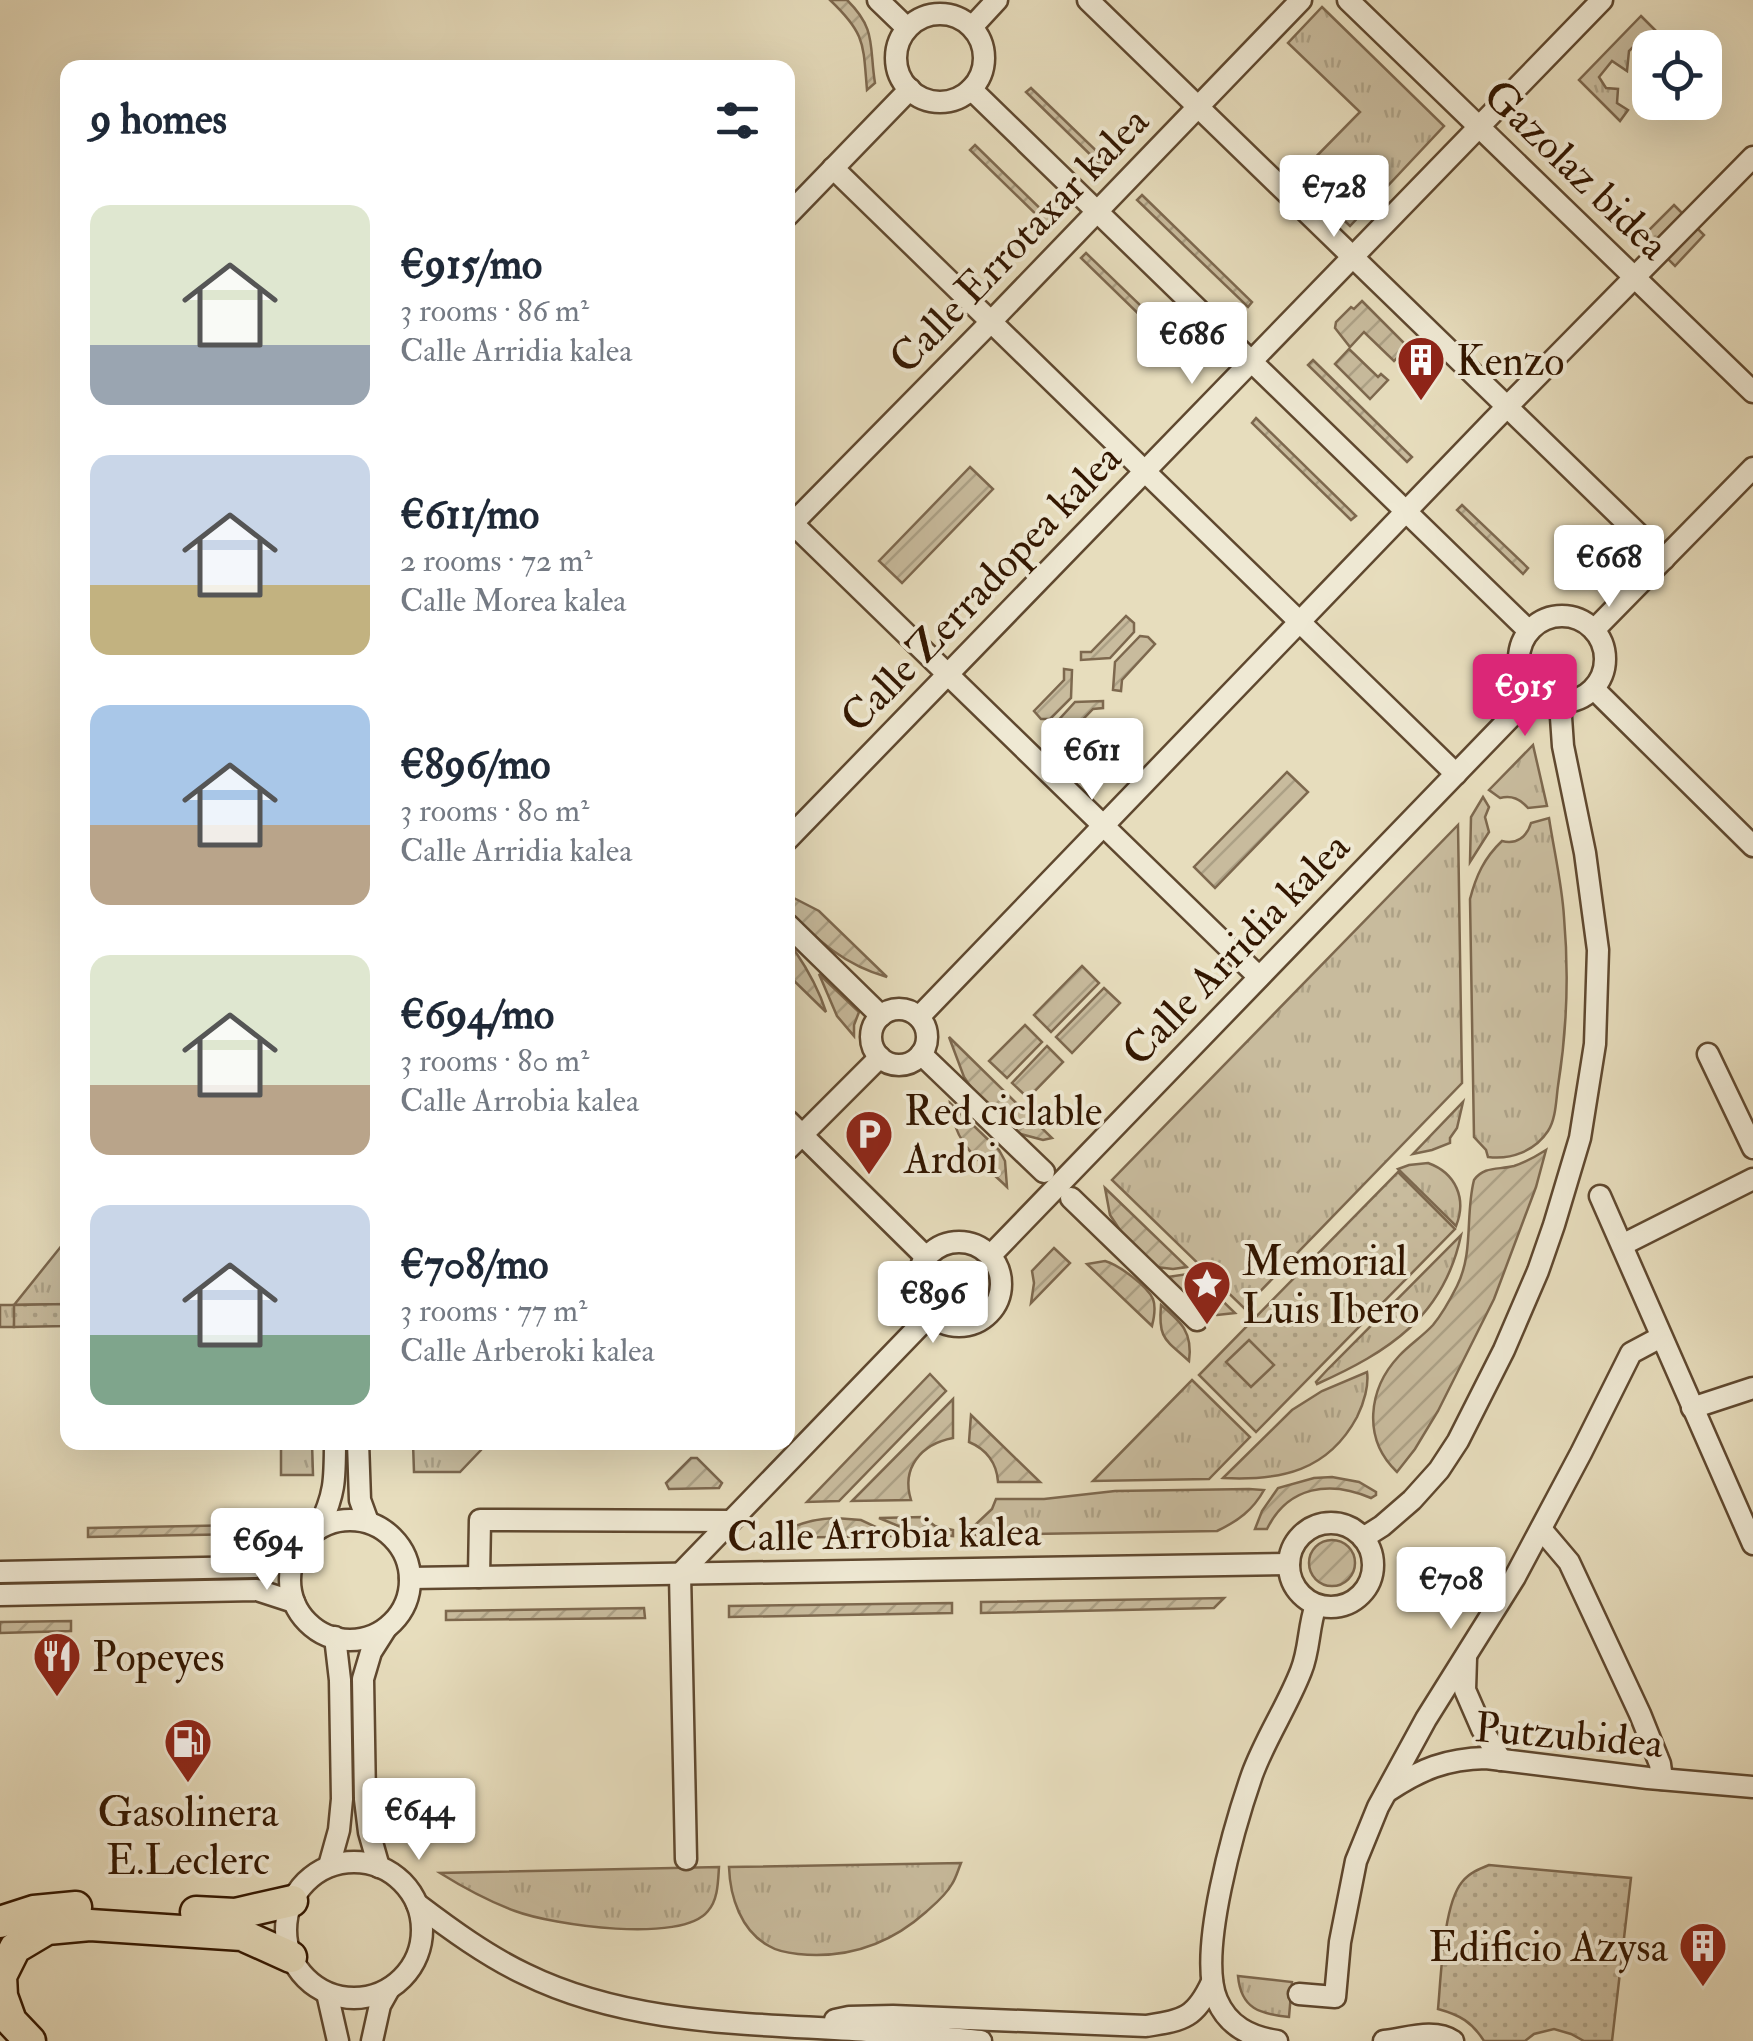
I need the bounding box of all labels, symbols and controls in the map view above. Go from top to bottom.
map controls [1632,30,1722,120]
button: locate [1632,30,1722,120]
street label: Gazolaz bidea [1472,69,1679,272]
icon: filters [710,93,765,148]
text: 9 homes [90,94,227,146]
street label: Calle Errotaxar kalea [879,96,1161,385]
pin: €728 [1275,155,1393,240]
text: €728 [1302,167,1366,207]
text: €915/mo [400,239,542,291]
icon: home [170,245,290,365]
text: 3 rooms · 86 m² [400,291,589,331]
pin: €686 [1133,302,1251,387]
text: €686 [1159,314,1225,354]
text: Calle Arridia kalea [400,331,632,371]
building icon: Kenzo [1395,334,1447,402]
place label: Kenzo [1456,336,1565,388]
street label: Calle Zerradopea kalea [830,433,1133,744]
text: €611/mo [400,489,539,541]
icon: home [170,495,290,615]
pin: €668 [1550,525,1668,610]
text: €668 [1576,537,1642,577]
text: 2 rooms · 72 m² [400,541,593,581]
text: Calle Morea kalea [400,581,626,621]
pin: €915 [1466,654,1584,739]
text: €915 [1495,666,1555,706]
pin: €611 [1033,718,1151,803]
text: €611 [1063,730,1121,770]
text: €896/mo [400,739,551,791]
icon: home [170,745,290,865]
text: 3 rooms · 80 m² [400,791,589,831]
street label: Calle Arridia kalea [1112,821,1362,1077]
text: Calle Arridia kalea [400,831,632,871]
text: €694/mo [400,989,554,1041]
icon: home [170,995,290,1115]
text: 3 rooms · 80 m² [400,1041,589,1081]
text: Calle Arrobia kalea [400,1081,639,1121]
place label: Red ciclable Ardoi [903,1086,1102,1186]
parking icon: Red ciclable Ardoi [843,1108,895,1176]
place label: Memorial Luis Ibero [1242,1236,1419,1336]
text: €708/mo [400,1239,549,1291]
icon: home [170,1245,290,1365]
place icon: Memorial Luis Ibero [1181,1258,1233,1326]
pin: €896 [874,1261,992,1346]
text: €896 [900,1273,966,1313]
text: 3 rooms · 77 m² [400,1291,587,1331]
text: Calle Arberoki kalea [400,1331,655,1371]
street label: Calle Arrobia kalea [727,1506,1042,1564]
pin: €694 [208,1508,326,1593]
text: €694 [233,1520,301,1560]
pin: €708 [1392,1547,1510,1632]
text: €708 [1419,1559,1483,1599]
restaurant icon: Popeyes [31,1630,83,1698]
place label: Popeyes [92,1632,225,1684]
street label: Putzubidea [1473,1702,1666,1770]
fuel station icon: Gasolinera E.Leclerc [162,1716,214,1784]
pin: €644 [360,1778,478,1863]
place label: Gasolinera E.Leclerc [97,1787,279,1887]
text: €644 [384,1790,454,1830]
building icon: Edificio Azysa [1677,1920,1729,1988]
place label: Edificio Azysa [1429,1922,1669,1974]

